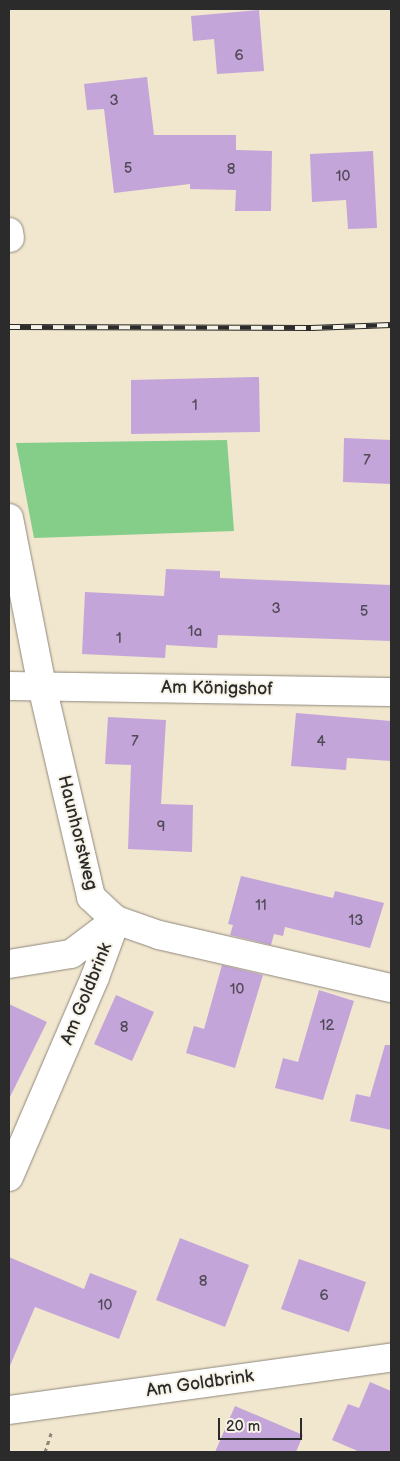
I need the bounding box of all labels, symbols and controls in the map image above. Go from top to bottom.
house number: 6 [234,47,244,65]
house number: 3 [109,92,119,110]
house number: 5 [124,160,132,178]
house number: 8 [227,161,235,179]
house number: 10 [336,168,350,186]
house number: 1 [192,397,198,415]
house number: 7 [363,452,371,470]
house number: 3 [271,600,281,618]
house number: 5 [360,603,368,621]
house number: 1a [188,623,202,641]
house number: 1 [116,630,122,648]
street label: Am Königshof [161,677,273,701]
house number: 7 [131,733,139,751]
house number: 4 [316,733,326,751]
street label: Haunhorstweg [52,773,102,893]
house number: 9 [157,818,165,836]
house number: 11 [255,897,267,915]
house number: 13 [348,912,364,930]
street label: Am Goldbrink [57,940,117,1048]
house number: 10 [230,981,244,999]
house number: 12 [320,1017,334,1035]
house number: 8 [120,1019,128,1037]
house number: 8 [199,1273,207,1291]
house number: 6 [319,1287,329,1305]
house number: 10 [98,1297,112,1315]
street label: Am Goldbrink [145,1366,255,1402]
scale bar [220,1408,304,1440]
text: 20 m [226,1417,260,1436]

